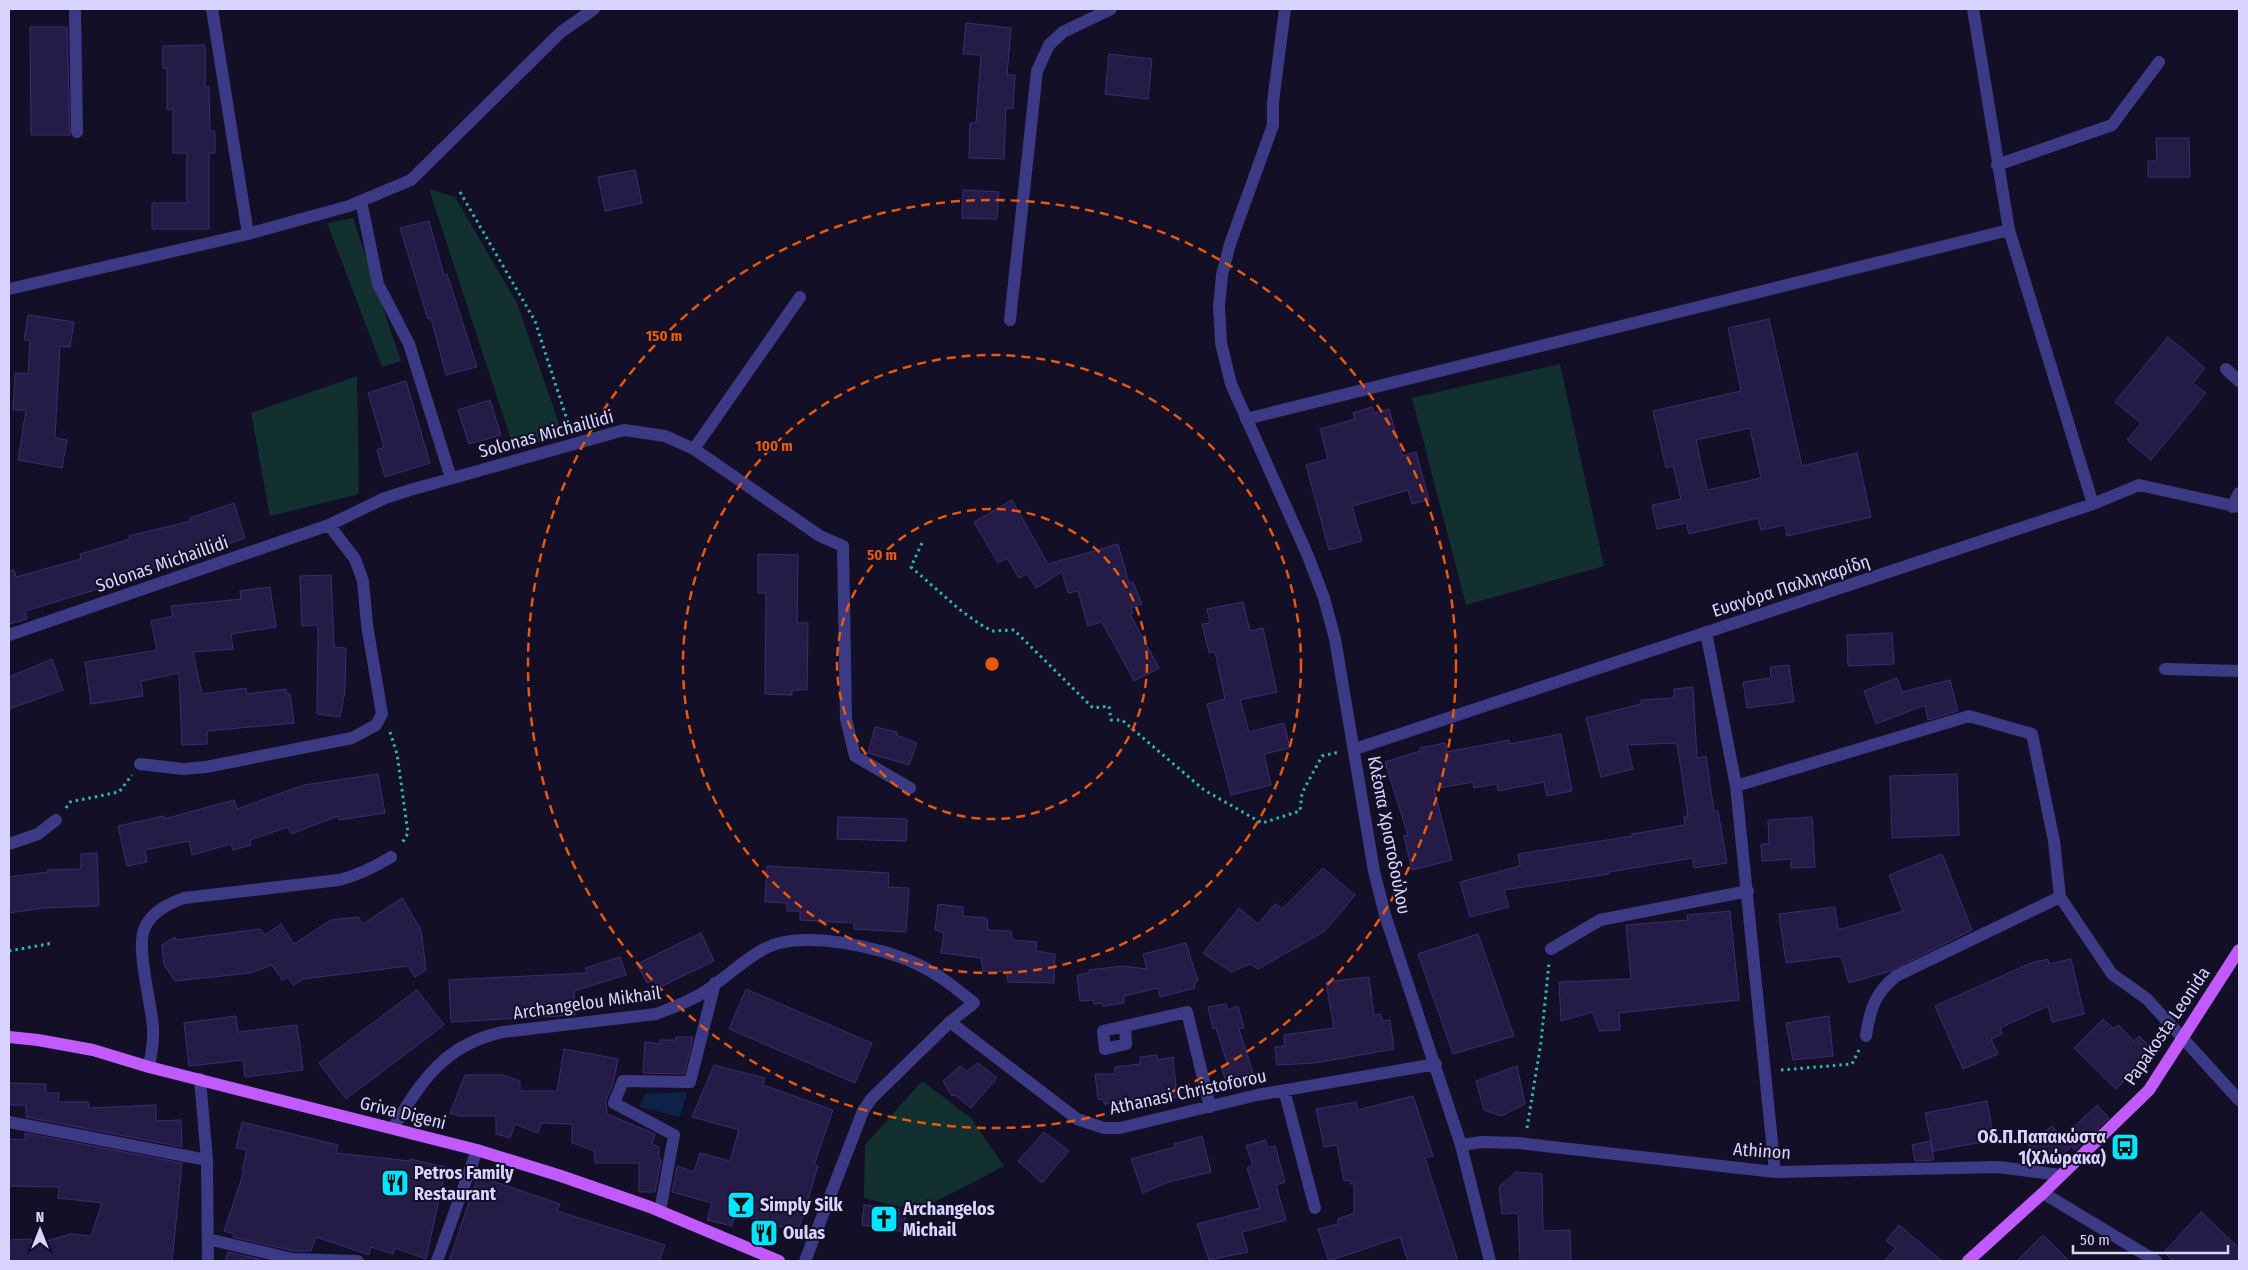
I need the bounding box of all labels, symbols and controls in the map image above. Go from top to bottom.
text: 150 m [646,327,682,345]
street label: Solonas Michaillidi [476,405,616,463]
text: 100 m [755,437,793,455]
street label: Solonas Michaillidi [93,531,231,597]
text: 50 m [867,546,897,564]
street label: Ευαγόρα Παλληκαρίδη [1709,550,1873,622]
centre of rings [983,655,1001,673]
street label: Κλέοπα Χριστοδούλου [1363,754,1415,916]
street label: Papakosta Leonida [2119,962,2215,1089]
street label: Archangelou Mikhail [512,982,662,1024]
street label: Athanasi Christoforou [1108,1065,1268,1119]
street label: Griva Digeni [358,1092,448,1134]
place label: Οδ.Π.Παπακώστα 1(Χλώρακα) [1977,1126,2107,1169]
bus stop icon: Οδ.Π.Παπακώστα 1(Χλώρακα) [2110,1132,2140,1162]
street label: Athinon [1732,1138,1792,1164]
place label: Petros Family Restaurant [414,1162,514,1205]
restaurant icon: Petros Family Restaurant [380,1168,410,1198]
bar icon: Simply Silk [726,1190,756,1220]
place label: Simply Silk [760,1194,843,1216]
place label: Archangelos Michail [902,1198,995,1241]
church icon: Archangelos Michail [869,1204,899,1234]
north arrow [15,1205,65,1255]
text: N [36,1209,44,1226]
restaurant icon: Oulas [749,1218,779,1248]
place label: Oulas [783,1222,825,1244]
scale bar [2073,1222,2228,1254]
text: 50 m [2080,1231,2110,1249]

